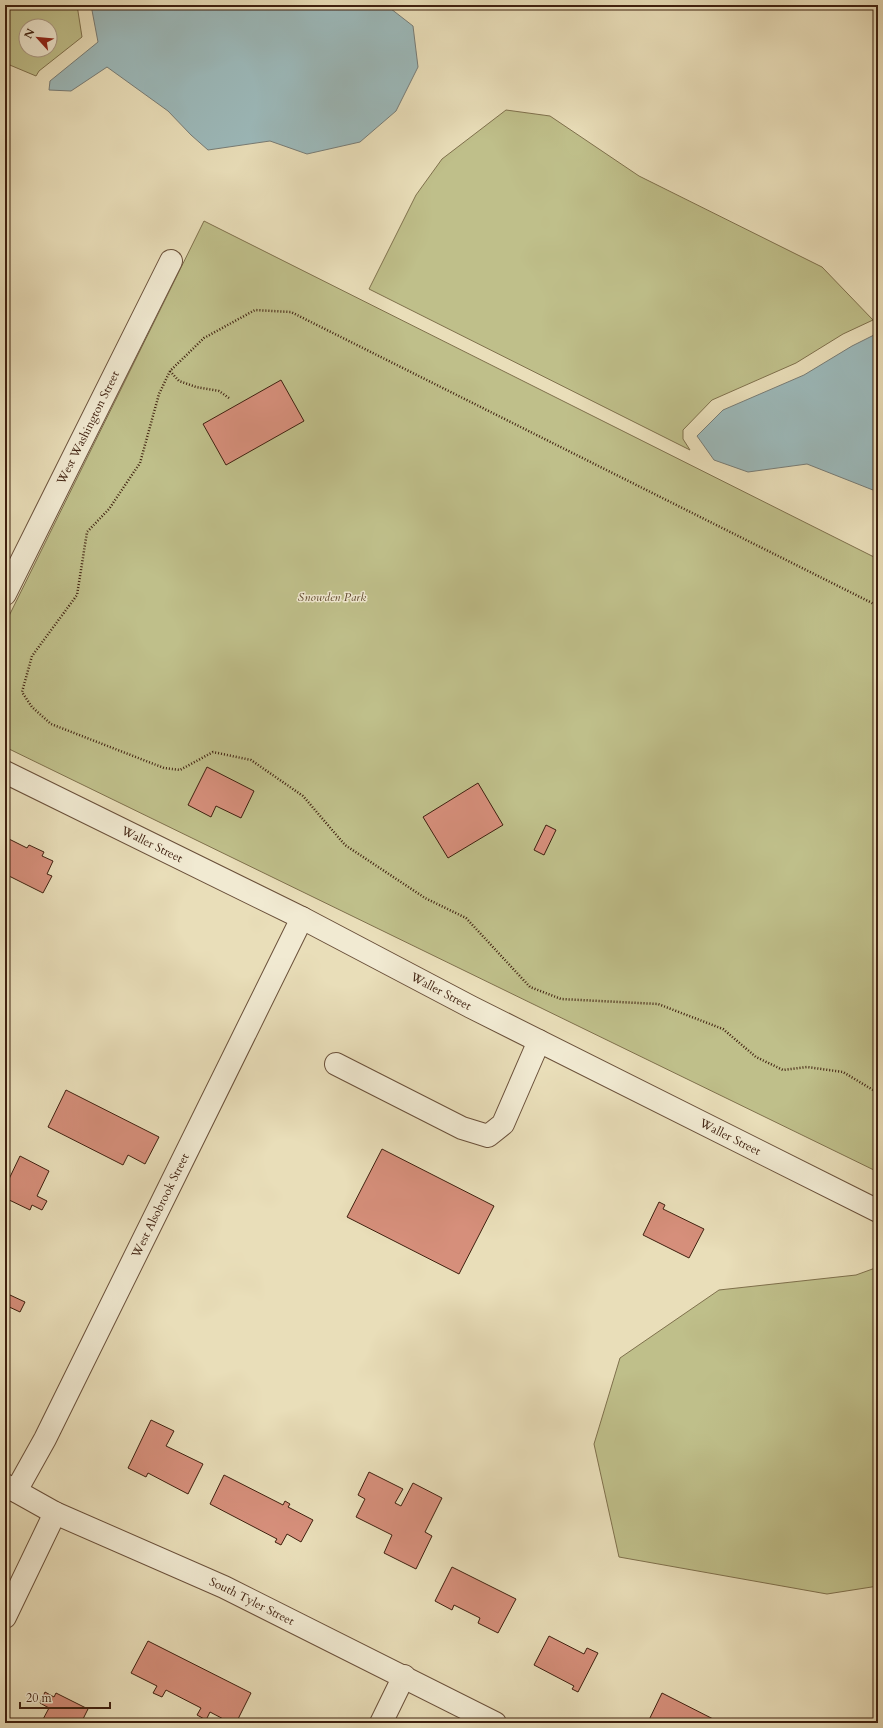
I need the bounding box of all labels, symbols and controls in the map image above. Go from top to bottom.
north arrow [18,18,58,58]
text: N [21,26,39,41]
street label: West Washington Street [52,368,123,488]
park label: Snowden Park [298,589,366,605]
street label: Waller Street [118,822,186,866]
street label: Waller Street [407,968,474,1014]
street label: Waller Street [696,1114,764,1159]
street label: West Alsobrook Street [127,1150,193,1261]
street label: South Tyler Street [207,1574,297,1629]
scale bar [20,1684,110,1710]
text: 20 m [26,1690,53,1706]

